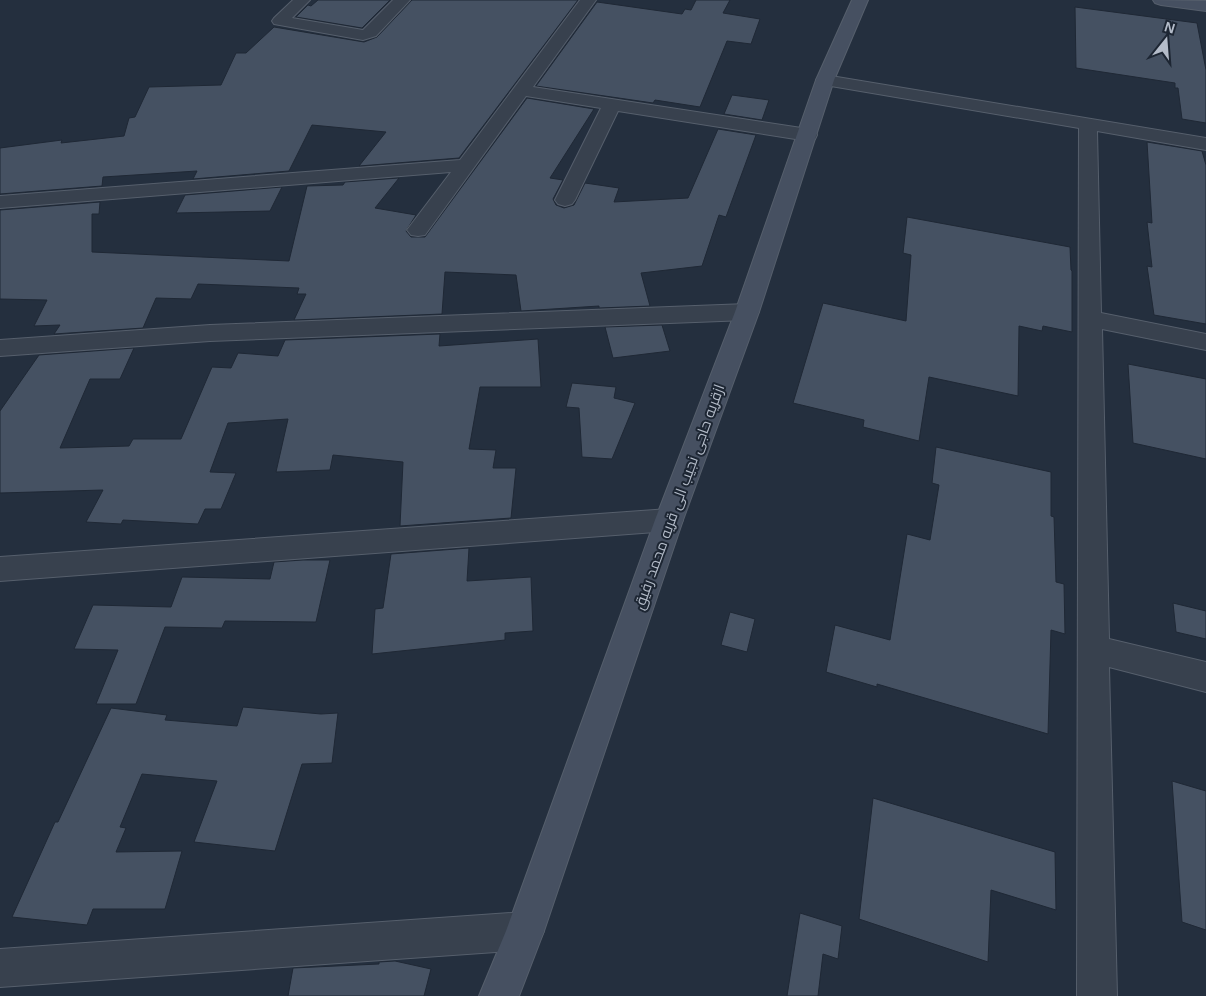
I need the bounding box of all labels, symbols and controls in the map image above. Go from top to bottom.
north arrow [1141,15,1191,65]
text: N [1163,18,1177,37]
street label: ازقریه حاجی نجیب الی قریه محمد رفیق [630,382,729,613]

